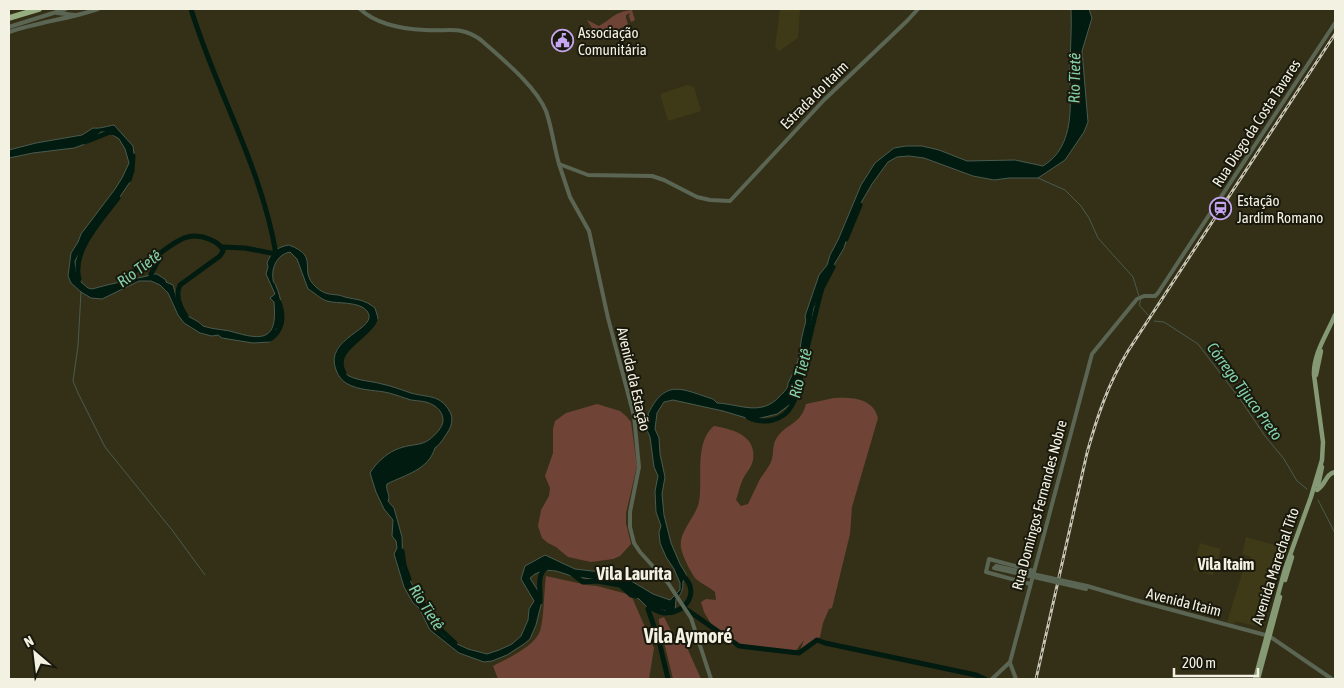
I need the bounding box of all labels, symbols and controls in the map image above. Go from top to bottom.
place label: Associação Comunitária [578,24,647,58]
public building icon: Associação Comunitária [550,29,574,53]
water label: Rio Tietê [1065,52,1083,104]
street label: Rua Diogo da Costa Tavares [1208,56,1304,190]
street label: Estrada do Itaim [777,58,851,132]
place label: Estação Jardim Romano [1237,192,1323,226]
station icon: Estação Jardim Romano [1209,197,1233,221]
water label: Rio Tietê [113,246,165,290]
street label: Avenida da Estação [614,326,654,432]
water label: Córrego Tijuco Preto [1203,339,1286,444]
water label: Rio Tietê [785,346,815,400]
street label: Rua Domingos Fernandes Nobre [1008,418,1070,592]
street label: Avenida Marechal Tito [1248,505,1302,627]
district label: Vila Itaim [1197,555,1254,573]
district label: Vila Laurita [595,563,672,584]
water label: Rio Tietê [406,581,448,633]
street label: Avenida Itaim [1145,585,1223,619]
district label: Vila Aymoré [643,624,732,647]
north arrow [10,628,60,678]
text: N [21,633,36,651]
scale bar [1174,646,1258,678]
text: 200 m [1182,654,1216,671]

